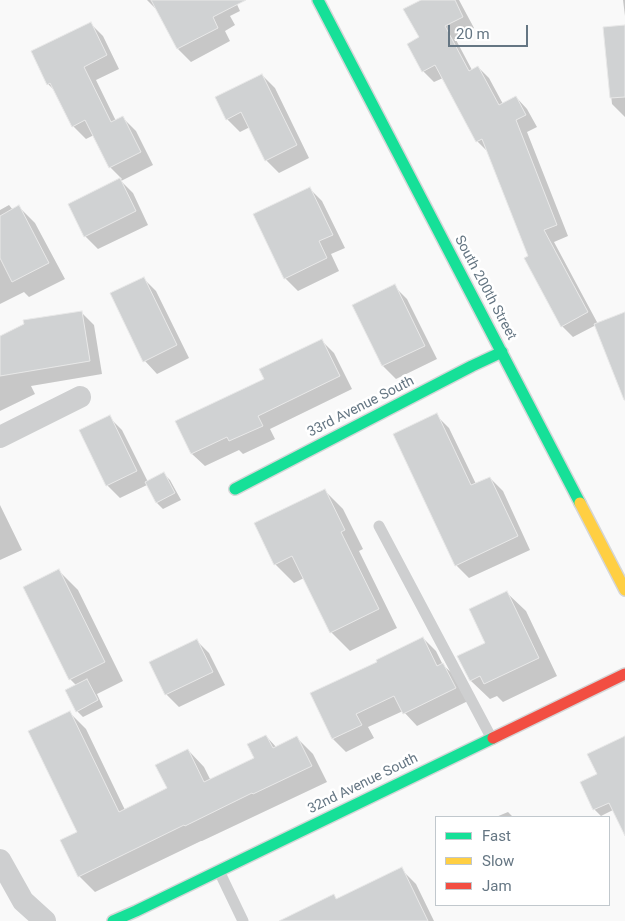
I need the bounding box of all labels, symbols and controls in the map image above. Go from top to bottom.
scale bar [450,15,530,47]
text: 20 m [456,25,490,43]
street label: South 200th Street [450,233,520,343]
street label: 33rd Avenue South [305,373,417,441]
street label: 32nd Avenue South [305,750,421,818]
legend [435,816,610,906]
text: Fast [482,827,511,845]
text: Slow [482,852,514,870]
text: Jam [482,877,512,895]

